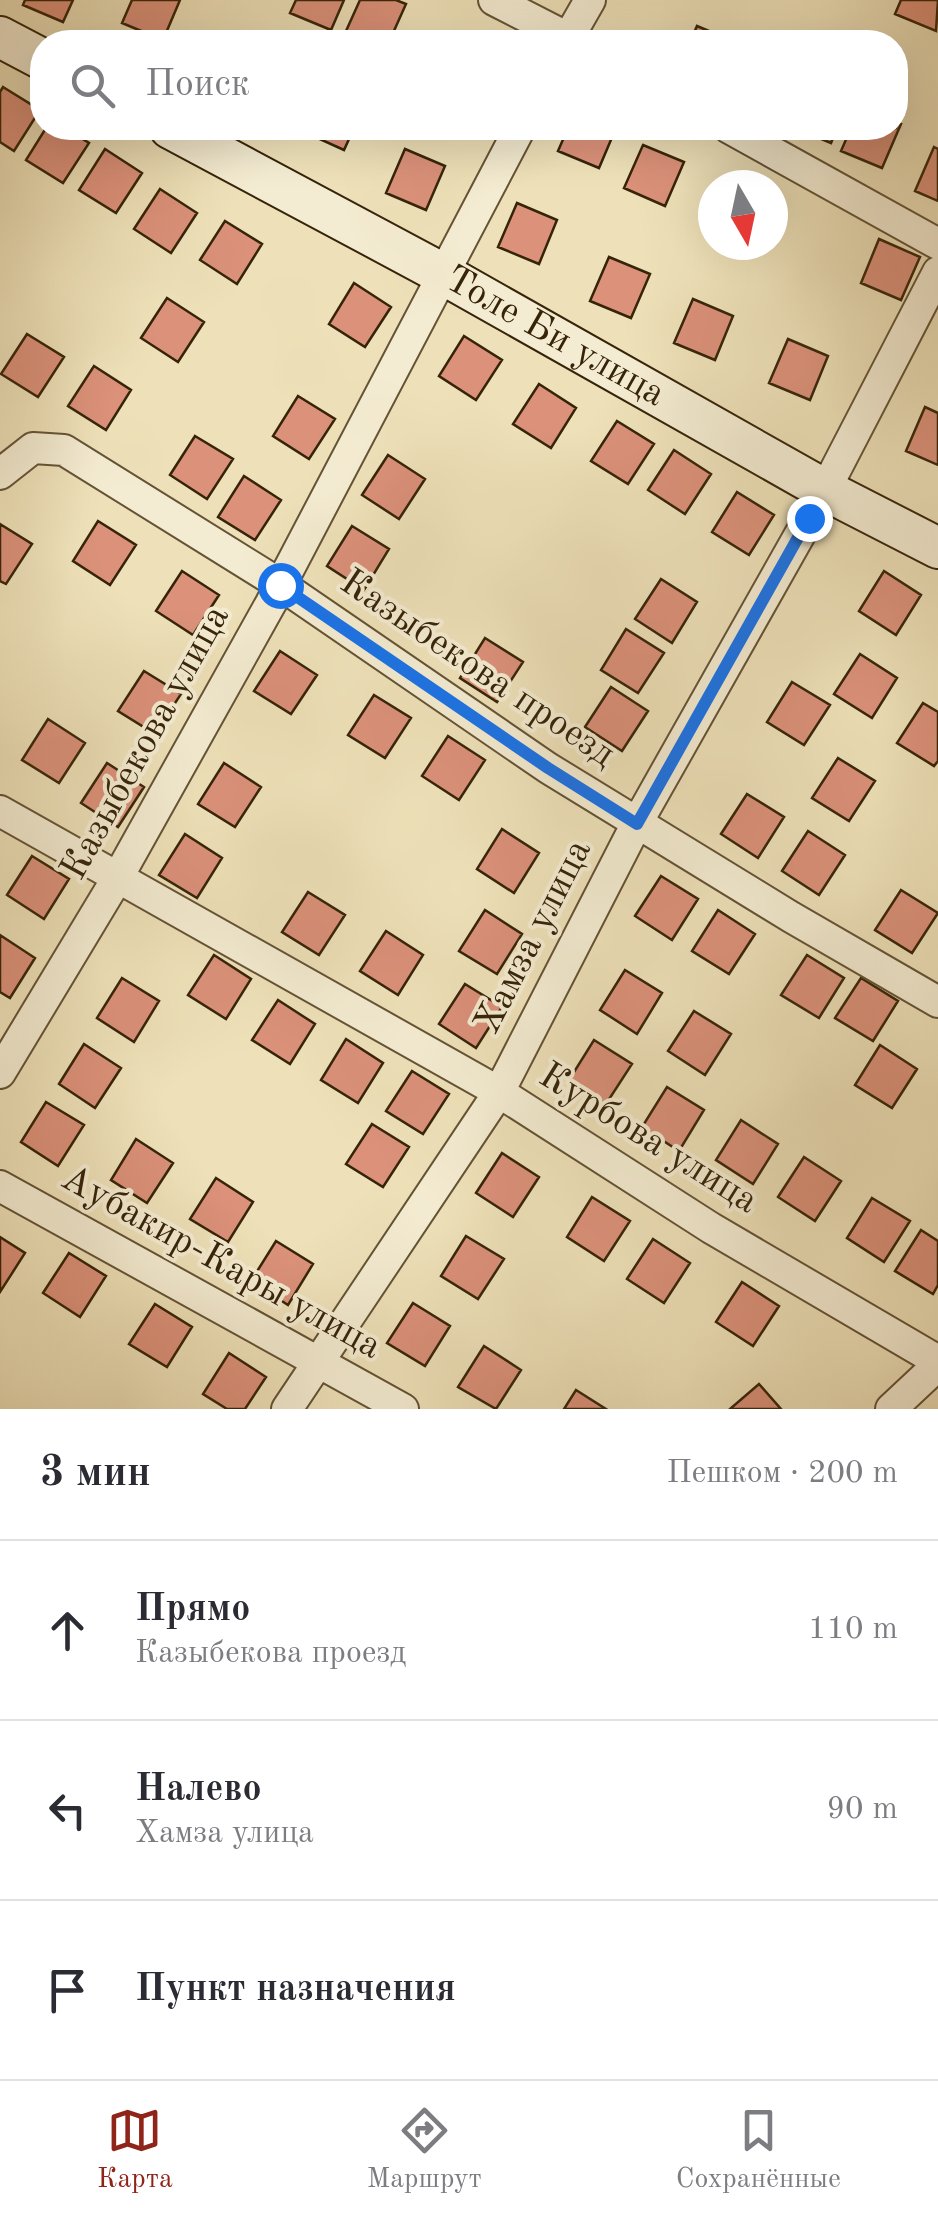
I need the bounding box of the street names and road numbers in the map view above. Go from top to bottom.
street label: Толе Би улица [438,260,671,414]
street label: Казыбекова проезд [333,563,621,775]
street label: Казыбекова улица [55,599,237,887]
street label: Хамза улица [469,834,599,1040]
street label: Курбова улица [532,1057,764,1221]
street label: Аубакир-Кары улица [55,1159,387,1367]

